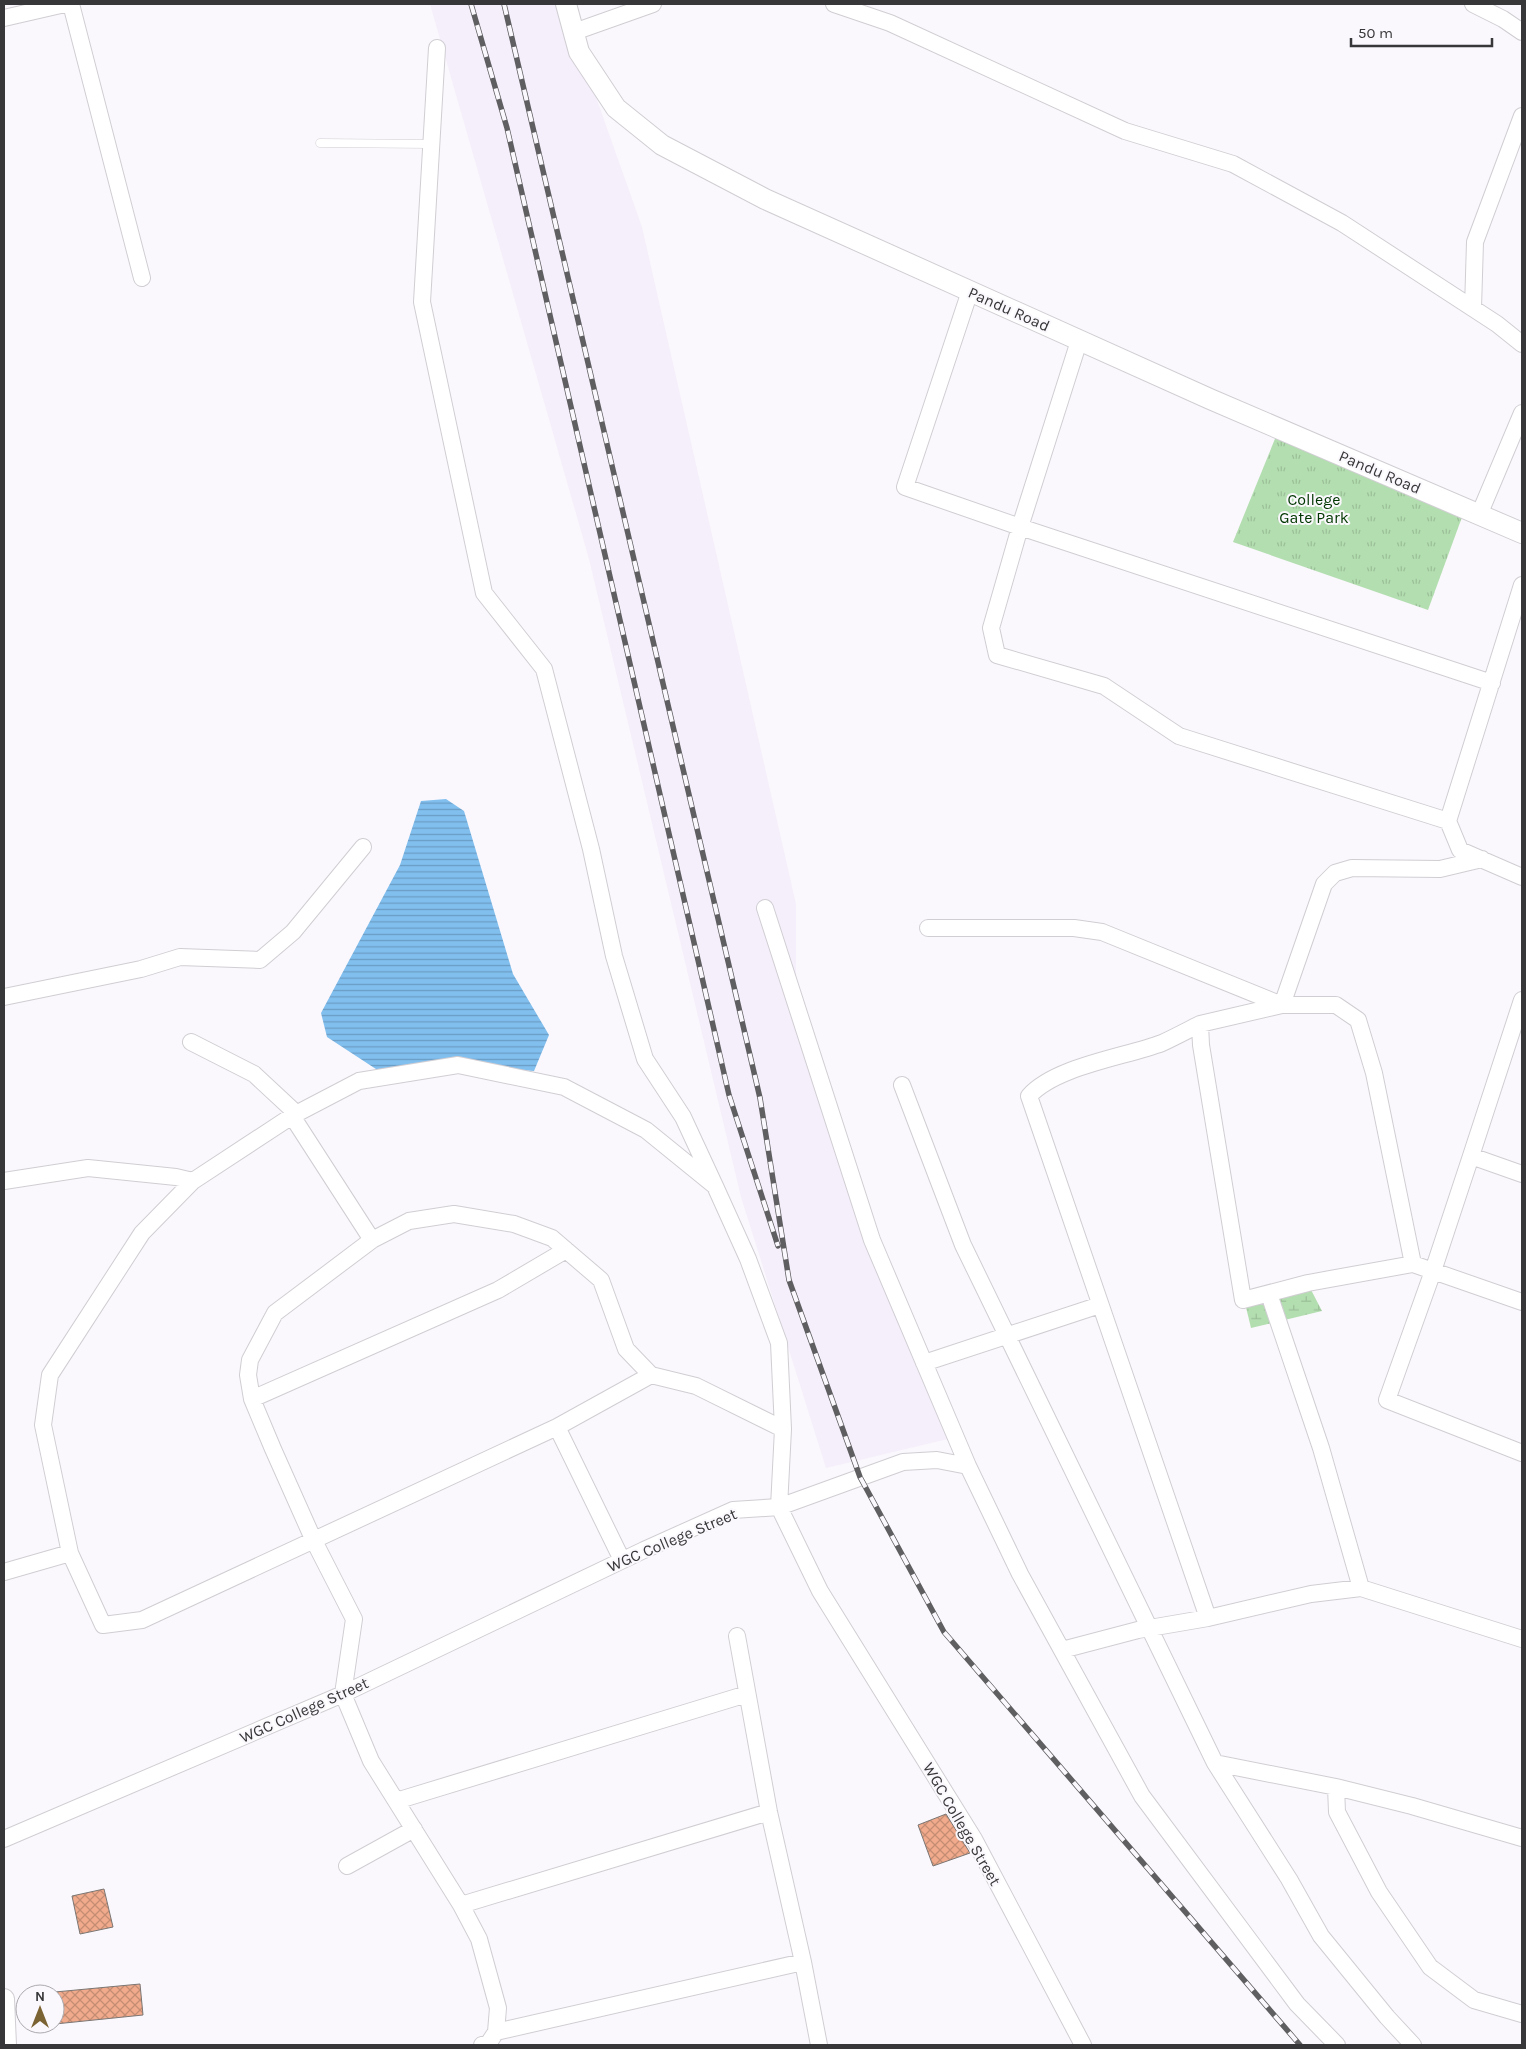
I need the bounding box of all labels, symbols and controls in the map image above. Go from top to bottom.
scale bar [1351,15,1492,47]
text: 50 m [1358,24,1393,42]
street label: Pandu Road [965,283,1053,335]
street label: Pandu Road [1336,446,1424,498]
park label: College Gate Park [1279,490,1349,527]
street label: WGC College Street [604,1504,740,1576]
street label: WGC College Street [237,1673,371,1747]
street label: WGC College Street [919,1759,1005,1889]
north arrow [15,1984,65,2034]
text: N [35,1988,45,2005]

